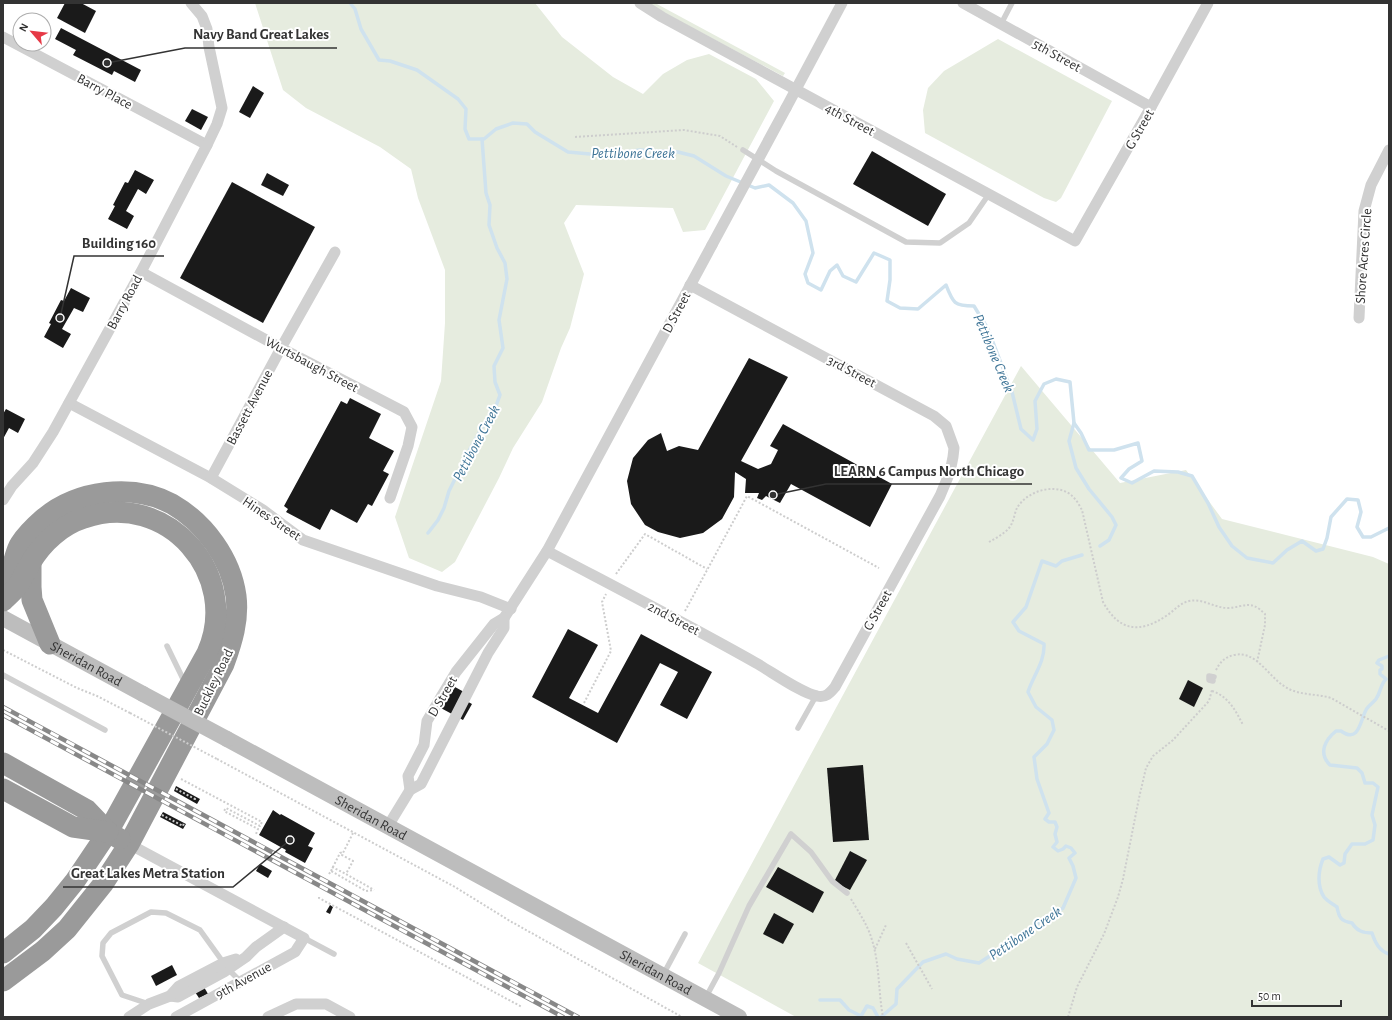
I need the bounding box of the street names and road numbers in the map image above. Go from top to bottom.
street label: 5th Street [1030,37,1083,75]
street label: Barry Place [75,72,134,112]
street label: 4th Street [823,101,877,139]
street label: G Street [1123,107,1157,152]
street label: Shore Acres Circle [1354,208,1374,304]
street label: Barry Road [105,273,145,332]
street label: D Street [660,289,694,335]
street label: Wurtsbaugh Street [263,334,361,396]
street label: 3rd Street [825,353,879,391]
street label: Bassett Avenue [224,368,276,447]
street label: Hines Street [240,494,304,544]
street label: G Street [861,588,895,633]
street label: 2nd Street [645,600,702,638]
street label: Sheridan Road [48,639,124,689]
street label: Buckley Road [192,647,236,718]
street label: D Street [426,673,460,719]
street label: Sheridan Road [333,793,409,843]
street label: Sheridan Road [617,948,694,998]
street label: 9th Avenue [213,960,274,1002]

